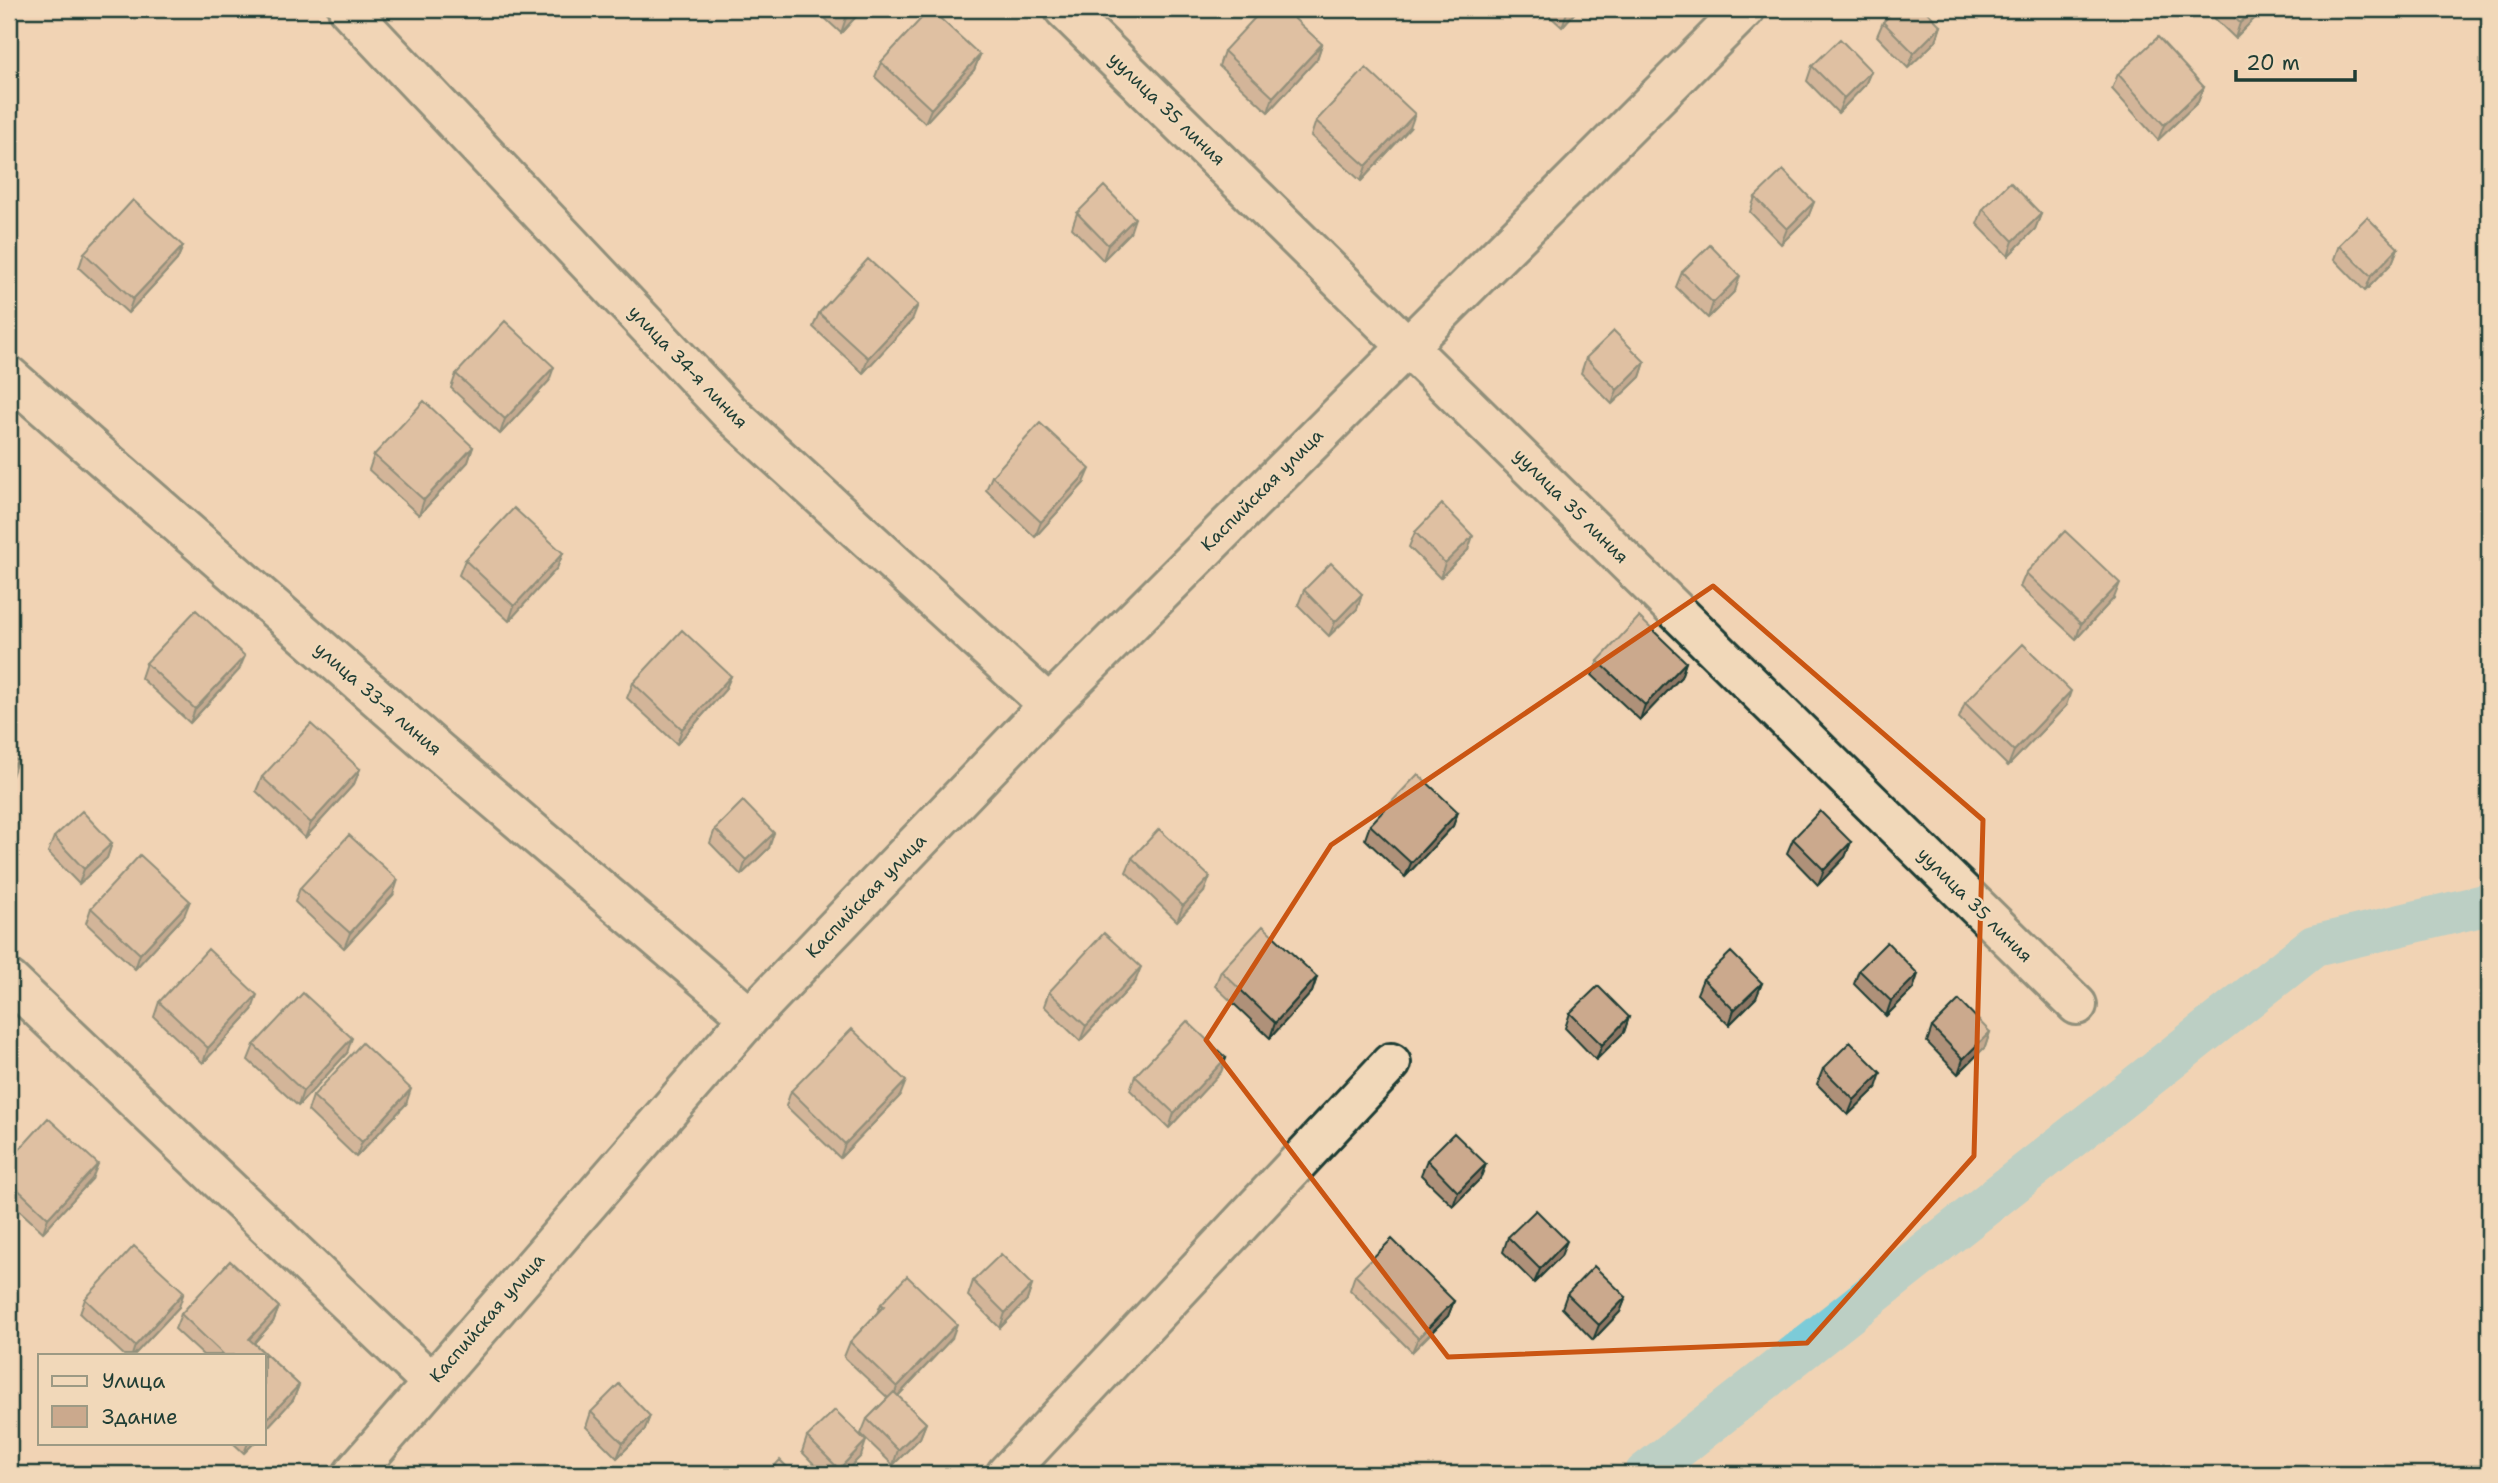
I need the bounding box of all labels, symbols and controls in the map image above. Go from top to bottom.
scale bar [2236,38,2354,82]
street label: уулица 35 линия [1103,47,1231,171]
text: 20 m [2246,49,2300,77]
street label: улица 34-я линия [623,300,753,434]
street label: Каспийская улица [1196,424,1328,556]
street label: уулица 35 линия [1508,443,1634,569]
street label: улица 33-я линия [309,637,447,761]
street label: Каспийская улица [800,829,932,963]
street label: уулица 35 линия [1912,842,2038,968]
street label: Каспийская улица [424,1248,550,1388]
legend [38,1354,266,1444]
text: Улица [102,1367,165,1395]
text: Здание [102,1403,178,1431]

